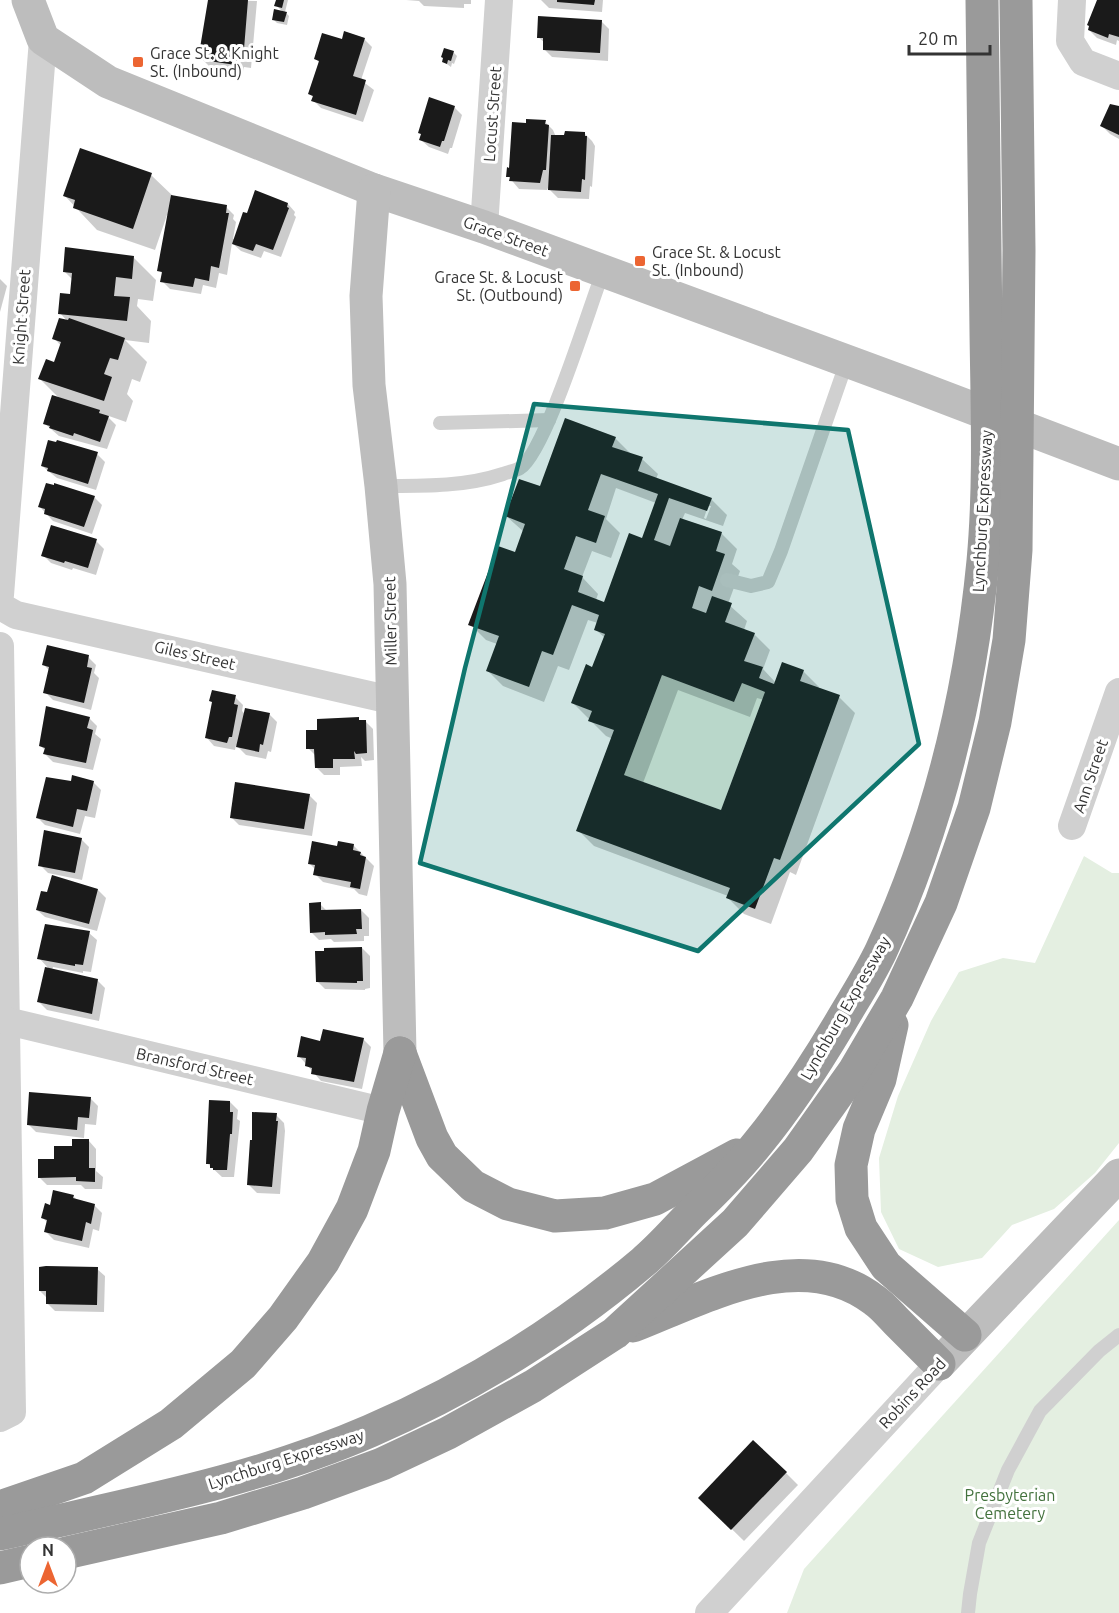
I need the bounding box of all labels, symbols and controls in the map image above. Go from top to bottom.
scale bar [909,18,990,56]
text: 20 m [918,28,958,48]
place label: Grace St. & Knight St. (Inbound) [150,44,279,81]
marker: Grace St. & Knight St. (Inbound) [131,55,145,69]
street label: Locust Street [480,65,504,162]
street label: Grace Street [461,212,552,260]
place label: Grace St. & Locust St. (Inbound) [652,243,781,280]
marker: Grace St. & Locust St. (Inbound) [633,254,647,268]
street label: Knight Street [9,268,33,365]
place label: Grace St. & Locust St. (Outbound) [434,268,564,305]
marker: Grace St. & Locust St. (Outbound) [568,279,582,293]
street label: Lynchburg Expressway [969,429,995,593]
street label: Miller Street [380,575,400,666]
street label: Giles Street [153,637,238,673]
street label: Ann Street [1069,736,1111,815]
street label: Lynchburg Expressway [797,933,894,1083]
street label: Bransford Street [135,1044,256,1088]
street label: Robins Road [875,1354,949,1432]
street label: Lynchburg Expressway [206,1425,366,1493]
park label: Presbyterian Cemetery [965,1486,1055,1522]
north arrow [18,1535,78,1595]
text: N [42,1541,54,1559]

